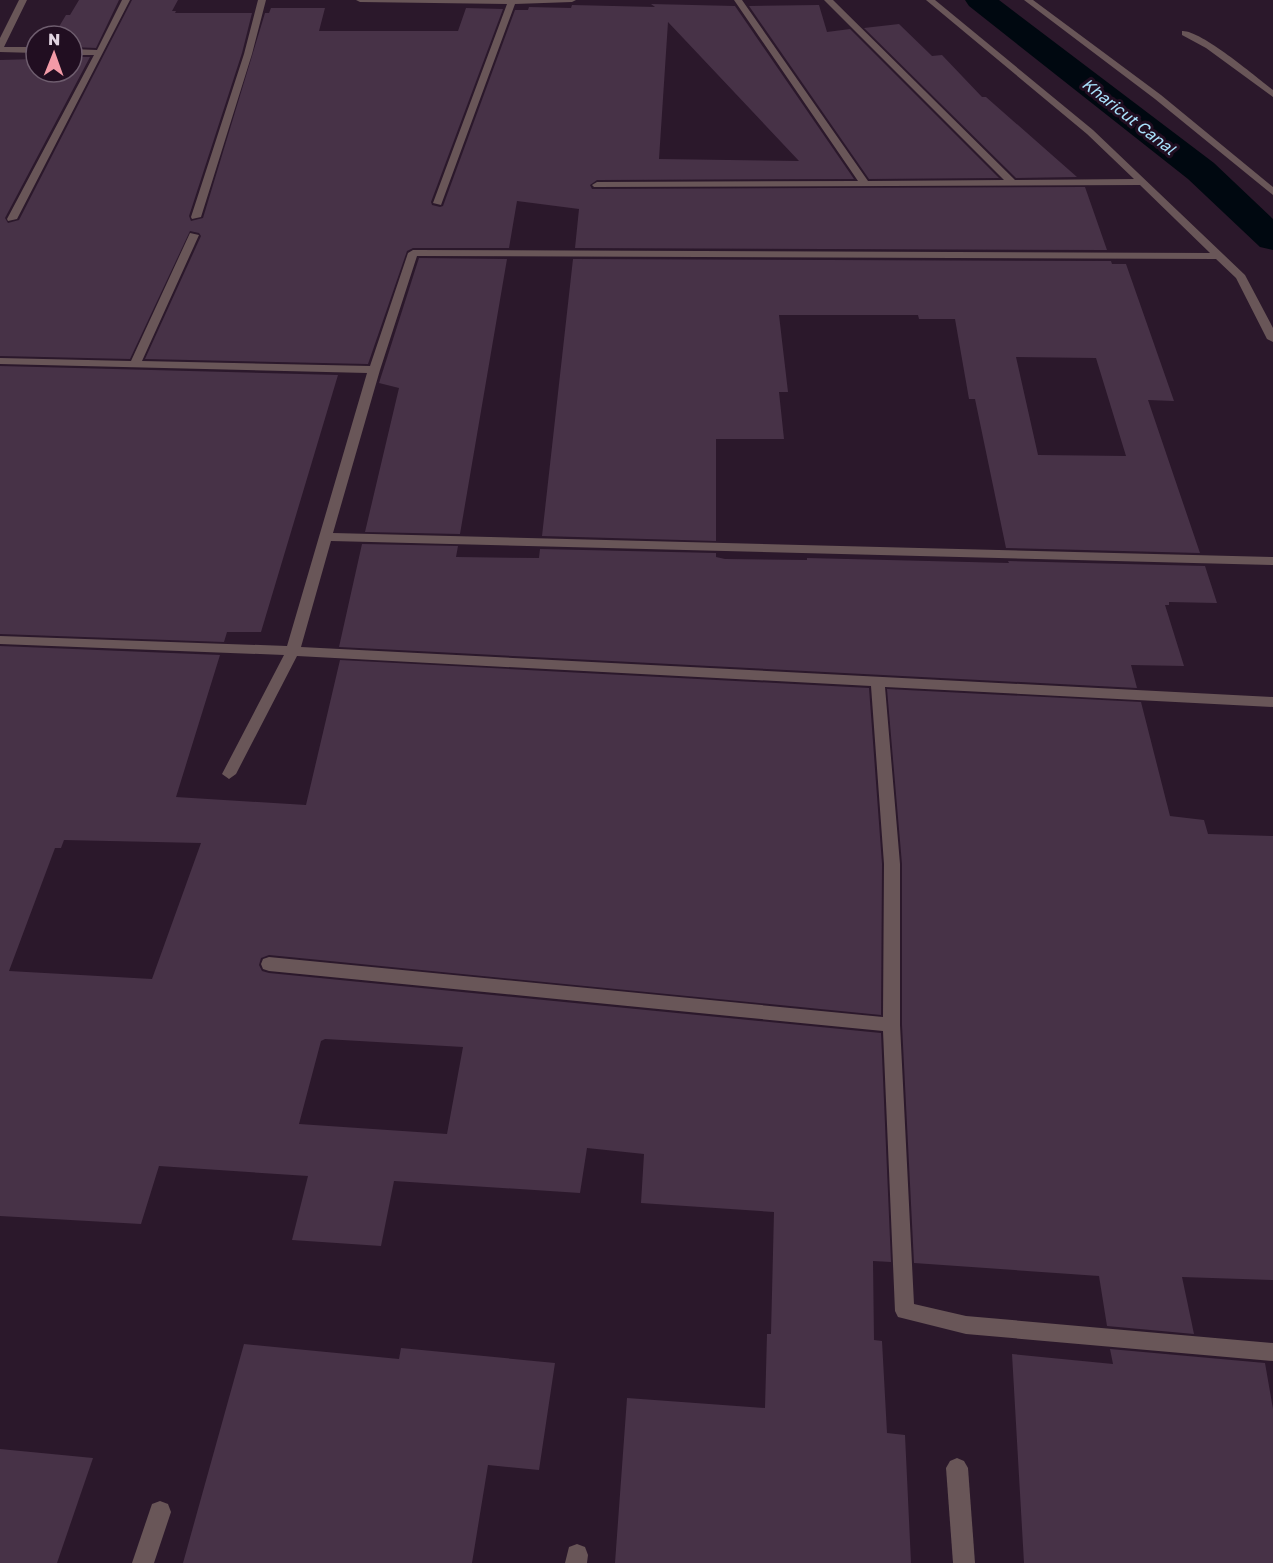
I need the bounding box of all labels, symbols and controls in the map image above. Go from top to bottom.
north arrow [24,24,84,84]
text: N [48,29,61,49]
water label: Kharicut Canal [1078,73,1180,159]

